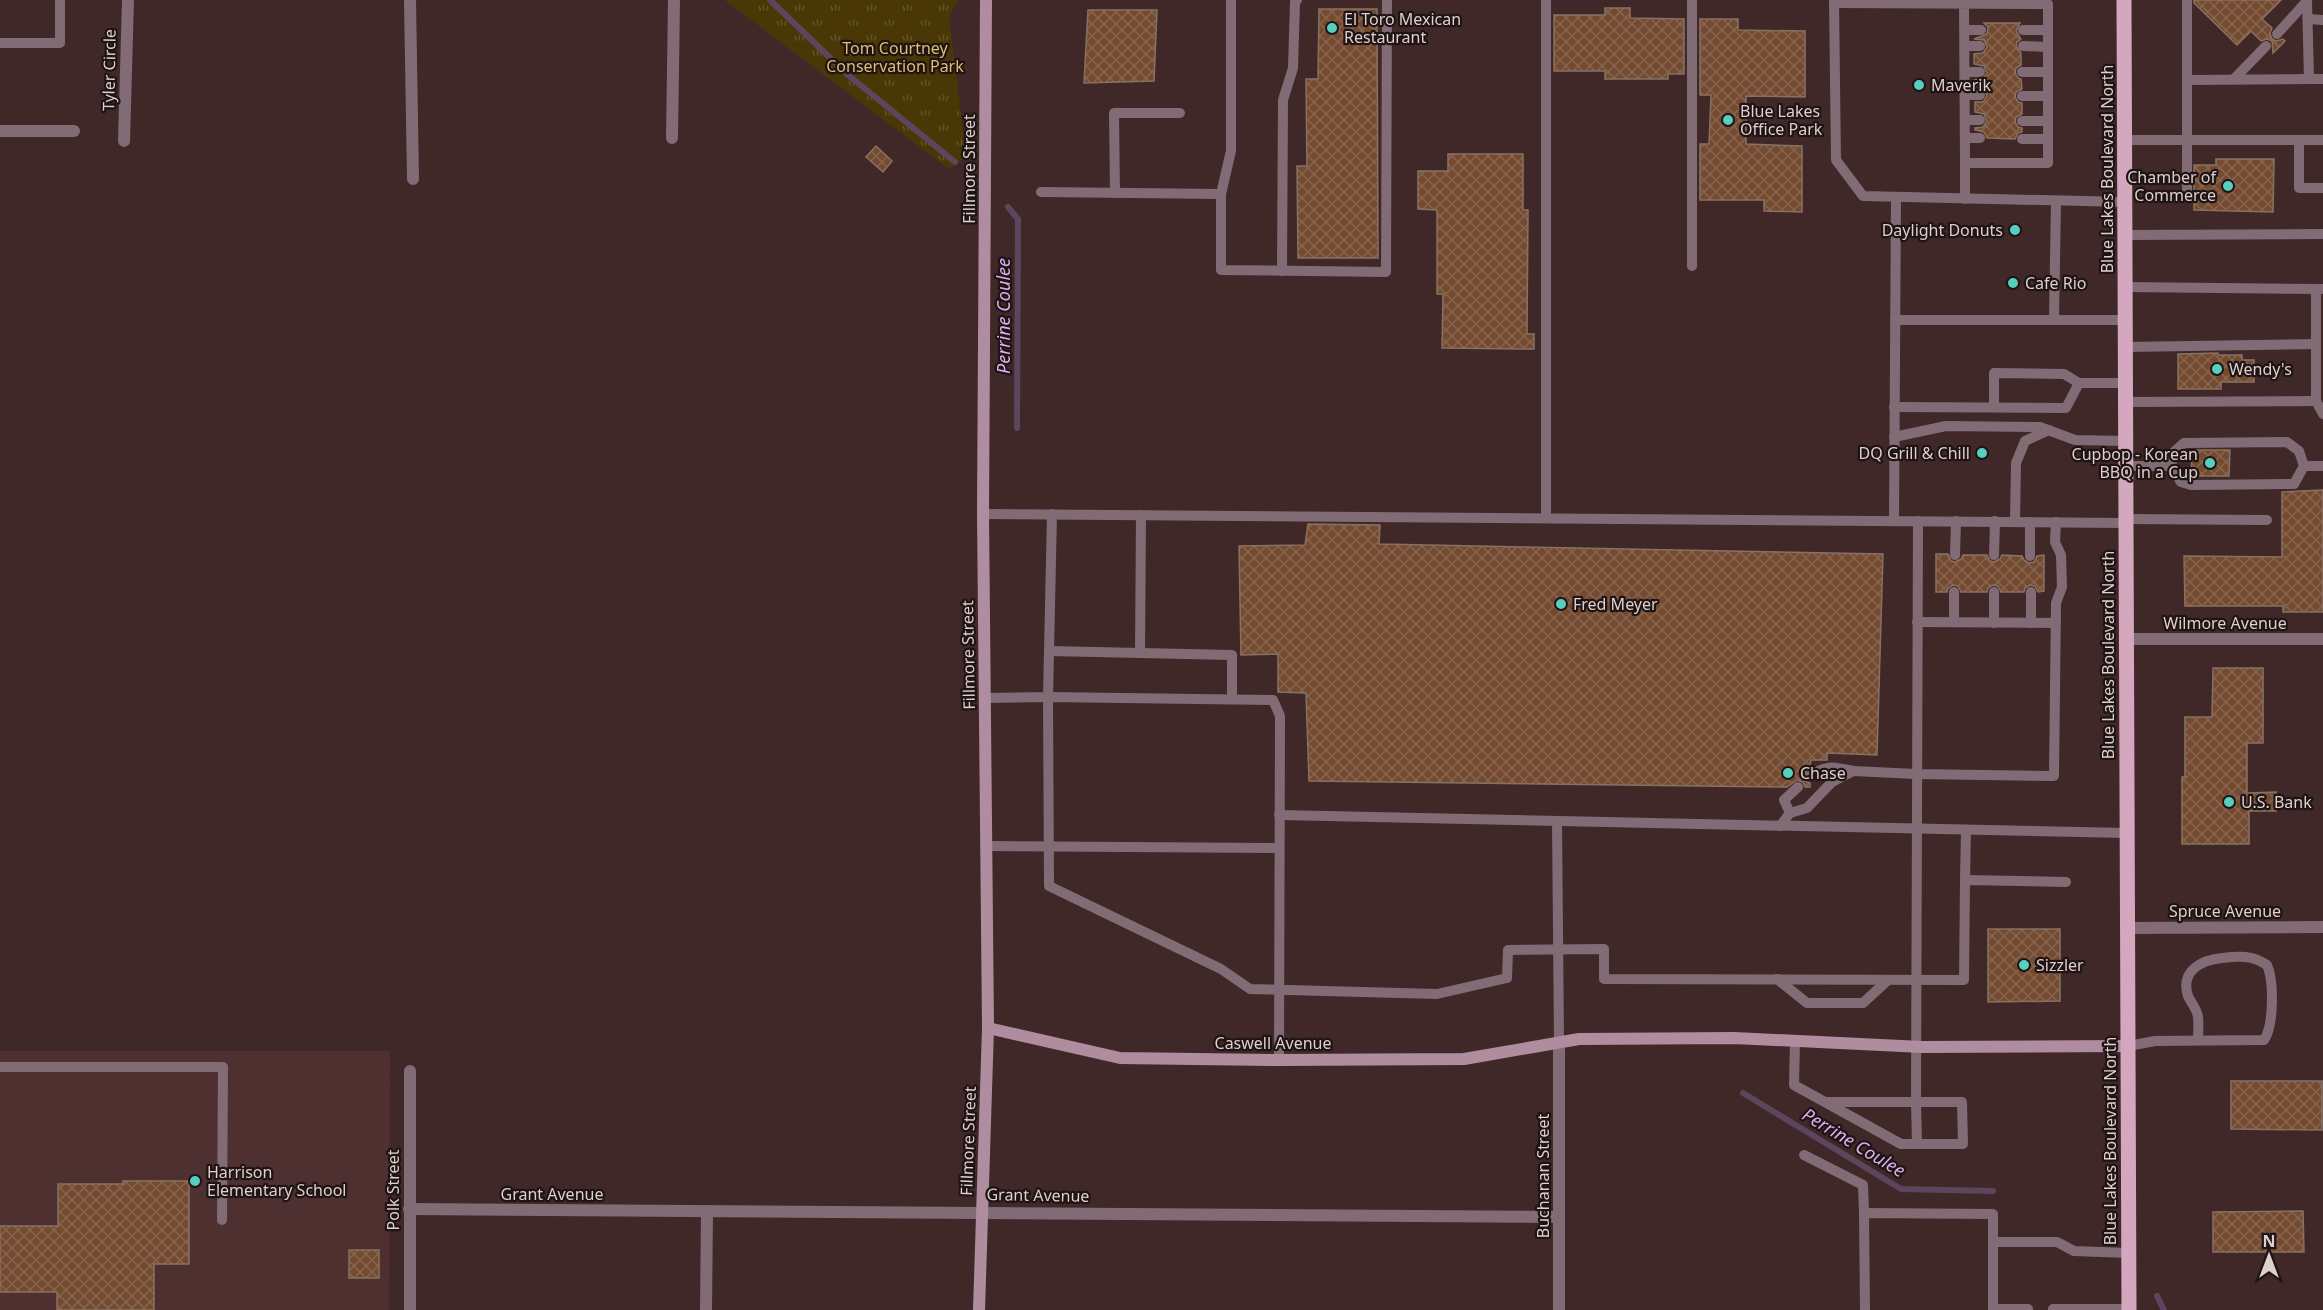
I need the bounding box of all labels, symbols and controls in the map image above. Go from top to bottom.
place label: El Toro Mexican Restaurant [1344,8,1461,48]
marker: El Toro Mexican Restaurant [1325,21,1339,35]
street label: Tyler Circle [97,29,121,111]
park label: Tom Courtney Conservation Park [826,37,964,77]
street label: Blue Lakes Boulevard North [2096,65,2118,273]
place label: Maverik [1931,74,1991,96]
marker: Maverik [1912,78,1926,92]
place label: Blue Lakes Office Park [1740,100,1823,140]
marker: Blue Lakes Office Park [1721,113,1735,127]
street label: Fillmore Street [958,114,980,224]
place label: Chamber of Commerce [2127,166,2217,206]
marker: Chamber of Commerce [2221,179,2235,193]
place label: Daylight Donuts [1882,219,2003,241]
marker: Daylight Donuts [2008,223,2022,237]
water label: Perrine Coulee [991,258,1015,374]
place label: Cafe Rio [2025,272,2087,294]
marker: Cafe Rio [2006,276,2020,290]
place label: Wendy's [2229,358,2292,380]
marker: Wendy's [2210,362,2224,376]
place label: DQ Grill & Chill [1859,442,1970,464]
place label: Cupbop - Korean BBQ in a Cup [2072,443,2198,483]
marker: DQ Grill & Chill [1975,446,1989,460]
marker: Cupbop - Korean BBQ in a Cup [2203,456,2217,470]
street label: Blue Lakes Boulevard North [2097,551,2119,759]
place label: Fred Meyer [1573,593,1658,615]
marker: Fred Meyer [1554,597,1568,611]
street label: Fillmore Street [956,600,980,710]
street label: Wilmore Avenue [2163,612,2287,634]
place label: Chase [1800,762,1846,784]
marker: Chase [1781,766,1795,780]
place label: U.S. Bank [2241,791,2312,813]
marker: U.S. Bank [2222,795,2236,809]
street label: Spruce Avenue [2169,900,2281,922]
place label: Sizzler [2036,954,2084,976]
marker: Sizzler [2017,958,2031,972]
street label: Caswell Avenue [1215,1032,1331,1054]
street label: Blue Lakes Boulevard North [2099,1037,2121,1245]
street label: Fillmore Street [955,1086,981,1196]
water label: Perrine Coulee [1798,1102,1910,1182]
street label: Buchanan Street [1532,1114,1554,1238]
street label: Polk Street [382,1149,404,1230]
place label: Harrison Elementary School [207,1161,346,1201]
marker: Harrison Elementary School [188,1174,202,1188]
street label: Grant Avenue [501,1183,603,1205]
street label: Grant Avenue [986,1183,1090,1207]
north arrow [2239,1226,2299,1286]
text: N [2262,1230,2276,1252]

